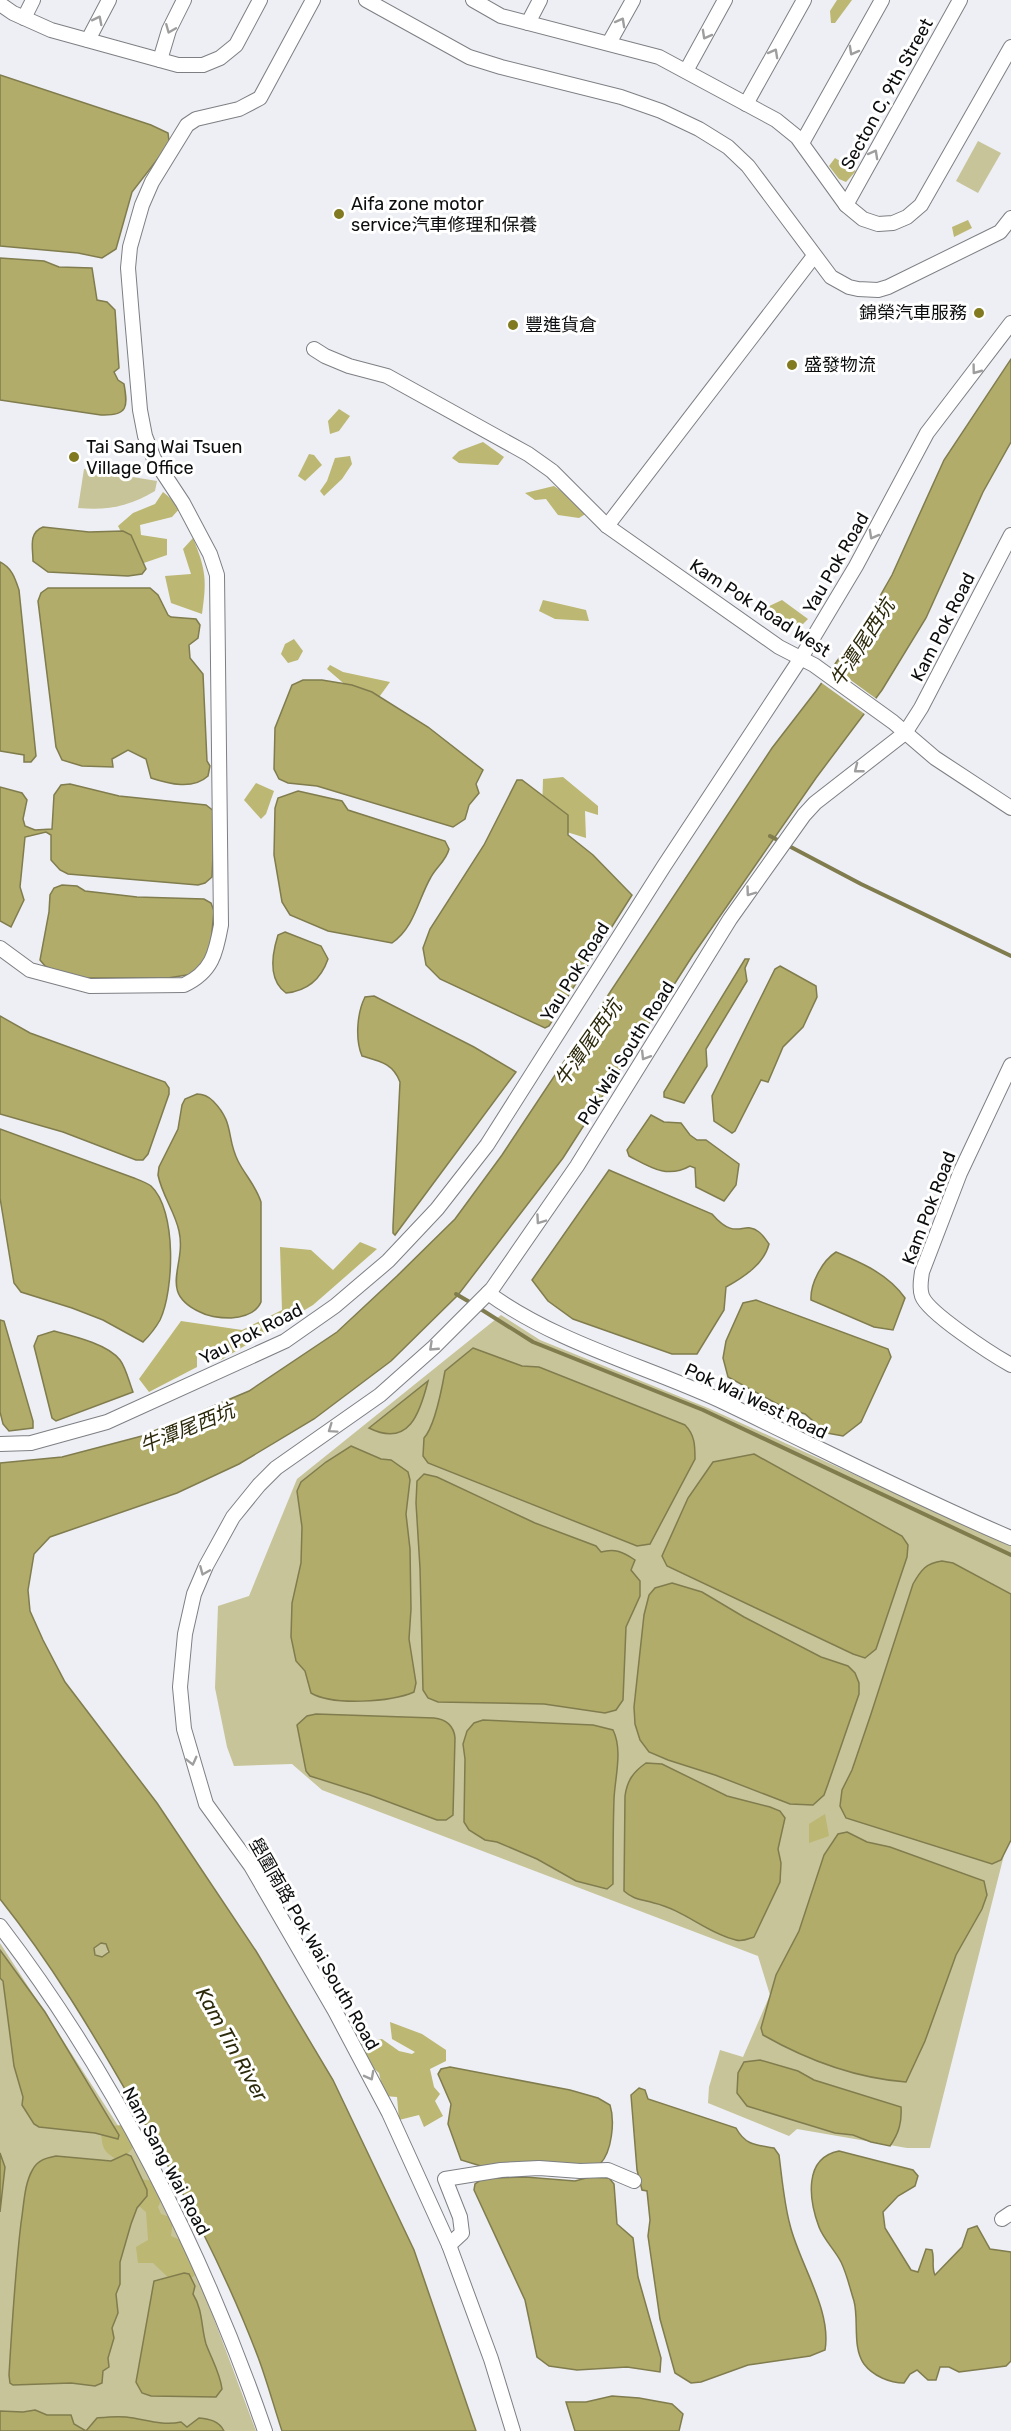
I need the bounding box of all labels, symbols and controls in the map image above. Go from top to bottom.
street label: Secton C, 9th Street [836,14,938,174]
one-way arrow [91,16,102,26]
one-way arrow [614,18,625,28]
one-way arrow [165,23,177,34]
one-way arrow [702,29,713,39]
one-way arrow [849,45,860,55]
one-way arrow [767,48,778,59]
one-way arrow [867,150,878,160]
place label: Aifa zone motor service汽車修理和保養 [351,193,537,236]
marker: Aifa zone motor service汽車修理和保養 [332,207,346,221]
place label: 錦榮汽車服務 [859,302,967,324]
marker: 錦榮汽車服務 [972,306,986,320]
place label: 豐進貨倉 [525,314,597,336]
marker: 豐進貨倉 [506,318,520,332]
place label: 盛發物流 [804,354,876,376]
marker: 盛發物流 [785,358,799,372]
one-way arrow [973,363,984,374]
place label: Tai Sang Wai Tsuen Village Office [86,436,242,479]
marker: Tai Sang Wai Tsuen Village Office [67,450,81,464]
street label: Yau Pok Road [798,509,874,617]
one-way arrow [869,529,881,539]
street label: Kam Pok Road West [685,554,835,662]
street label: Kam Pok Road [906,569,980,685]
water label: 牛潭尾西坑 [825,592,901,691]
one-way arrow [854,761,865,772]
one-way arrow [746,885,757,896]
street label: Yau Pok Road [536,918,614,1026]
street label: Pok Wai South Road [573,977,679,1129]
water label: 牛潭尾西坑 [549,993,628,1091]
one-way arrow [641,1050,653,1060]
street label: Kam Pok Road [897,1149,961,1267]
one-way arrow [536,1214,547,1225]
street label: Yau Pok Road [196,1299,306,1369]
one-way arrow [429,1340,440,1351]
street label: Pok Wai West Road [681,1358,831,1444]
water label: 牛潭尾西坑 [136,1397,241,1458]
one-way arrow [327,1422,338,1433]
one-way arrow [199,1565,211,1576]
one-way arrow [185,1756,198,1766]
street label: 壆圍南路 Pok Wai South Road [244,1834,384,2054]
water label: Kam Tin River [191,1983,274,2106]
one-way arrow [363,2070,374,2081]
street label: Nam Sang Wai Road [118,2083,214,2239]

